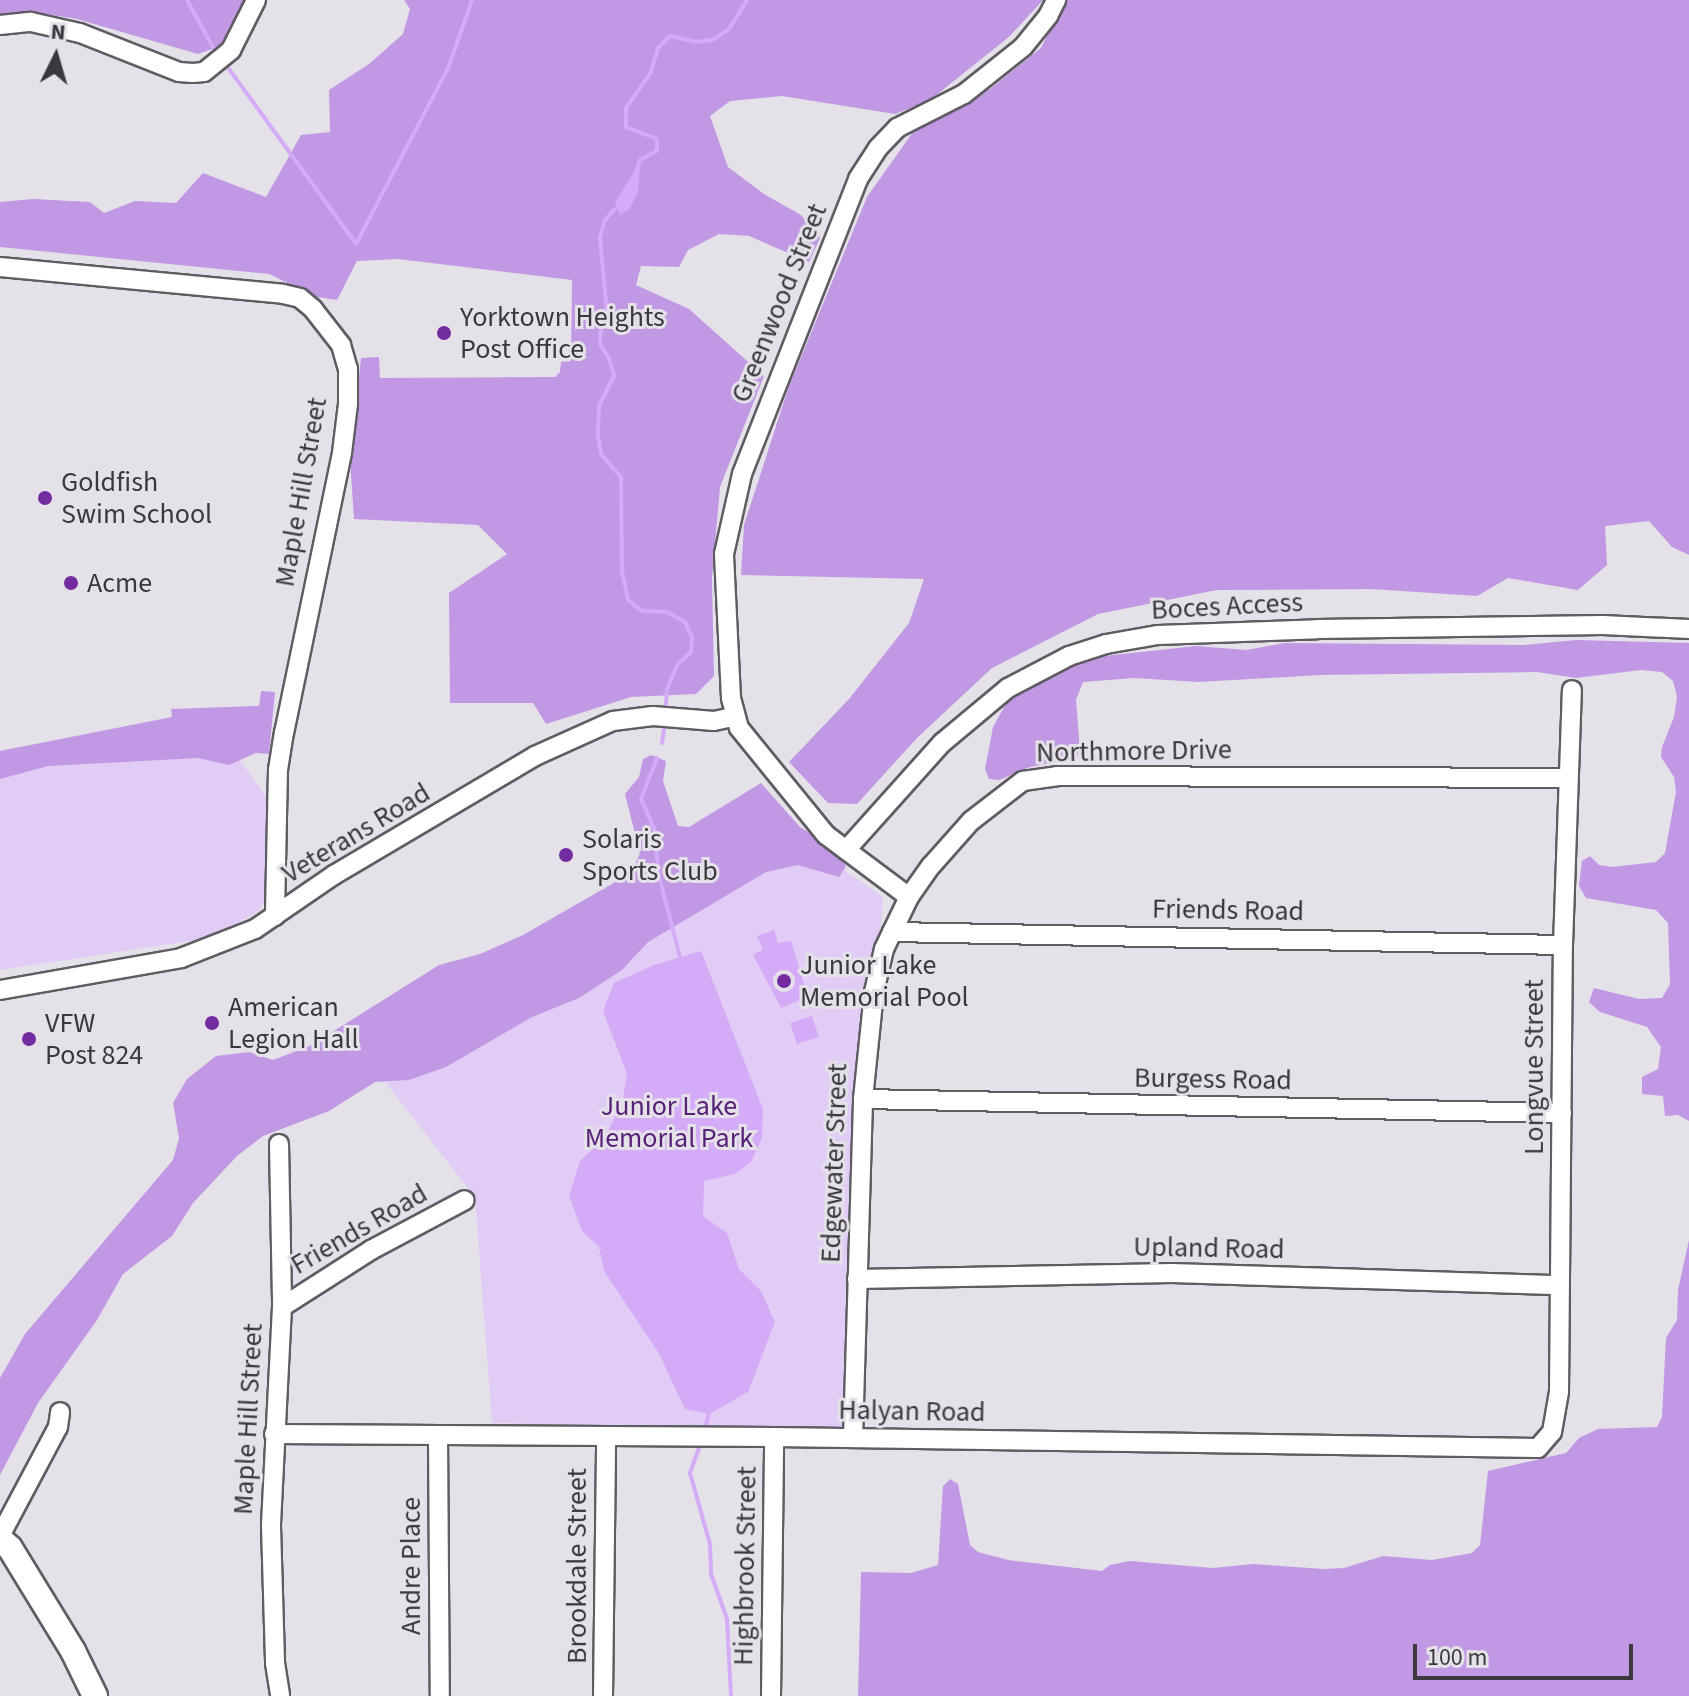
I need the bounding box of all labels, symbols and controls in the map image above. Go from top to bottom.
north arrow [16,16,96,96]
text: N [49,16,67,49]
street label: Greenwood Street [724,199,834,407]
place label: Yorktown Heights Post Office [460,300,665,366]
marker: Yorktown Heights Post Office [435,324,453,342]
street label: Maple Hill Street [268,395,334,589]
place label: Goldfish Swim School [61,465,212,531]
marker: Goldfish Swim School [36,489,54,507]
place label: Acme [87,566,152,600]
marker: Acme [62,574,80,592]
street label: Boces Access [1150,585,1304,627]
street label: Northmore Drive [1036,732,1232,770]
street label: Veterans Road [276,776,436,890]
place label: Solaris Sports Club [582,822,718,888]
marker: Solaris Sports Club [557,846,575,864]
street label: Friends Road [1152,892,1304,928]
place label: Junior Lake Memorial Pool [800,948,969,1014]
marker: Junior Lake Memorial Pool [775,972,793,990]
street label: Longvue Street [1517,979,1551,1155]
place label: American Legion Hall [228,990,359,1056]
place label: VFW Post 824 [45,1006,143,1072]
marker: American Legion Hall [203,1014,221,1032]
marker: VFW Post 824 [20,1030,38,1048]
street label: Burgess Road [1134,1061,1292,1097]
street label: Edgewater Street [814,1063,854,1263]
park label: Junior Lake Memorial Park [585,1089,753,1155]
street label: Friends Road [285,1176,433,1282]
street label: Upland Road [1133,1230,1285,1266]
street label: Maple Hill Street [226,1322,270,1516]
street label: Halyan Road [838,1393,986,1429]
street label: Highbrook Street [726,1466,764,1666]
street label: Brookdale Street [560,1468,594,1664]
street label: Andre Place [394,1497,428,1635]
scale bar [1417,1628,1637,1678]
text: 100 m [1427,1640,1487,1675]

